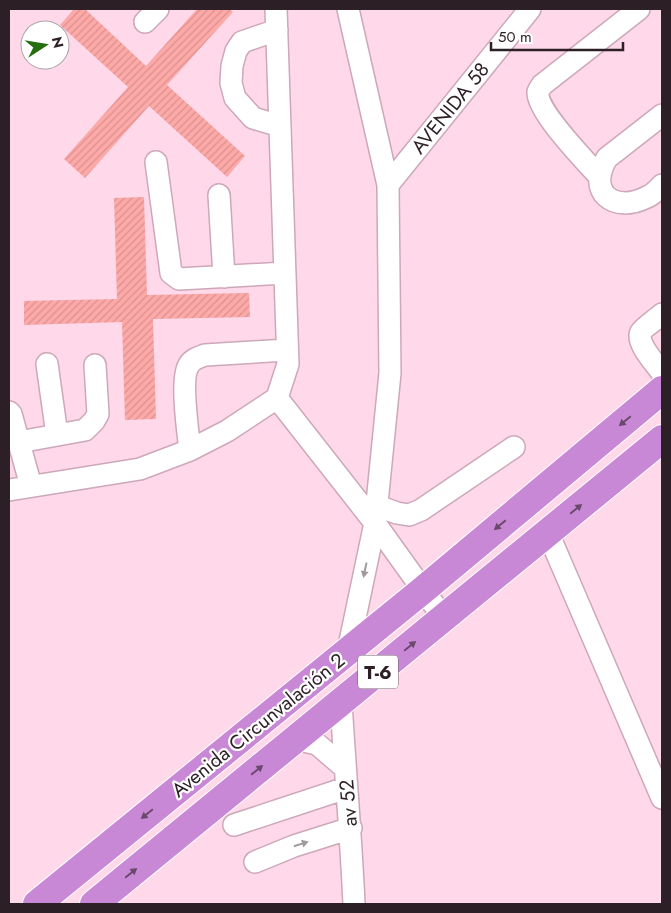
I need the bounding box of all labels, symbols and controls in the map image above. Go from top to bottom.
north arrow [20,20,70,70]
scale bar [491,20,624,52]
text: 50 m [498,26,532,48]
text: N [47,35,69,50]
street label: AVENIDA 58 [404,56,496,160]
one-way arrow [619,416,632,427]
one-way arrow [570,504,583,515]
one-way arrow [494,520,507,531]
one-way arrow [361,563,369,578]
one-way arrow [403,640,416,651]
street label: Avenida Circunvalación 2 [165,646,351,805]
road number: T-6 [358,656,398,689]
one-way arrow [250,765,263,776]
street label: av 52 [332,778,365,828]
one-way arrow [141,809,154,820]
one-way arrow [293,840,308,847]
one-way arrow [125,868,138,879]

